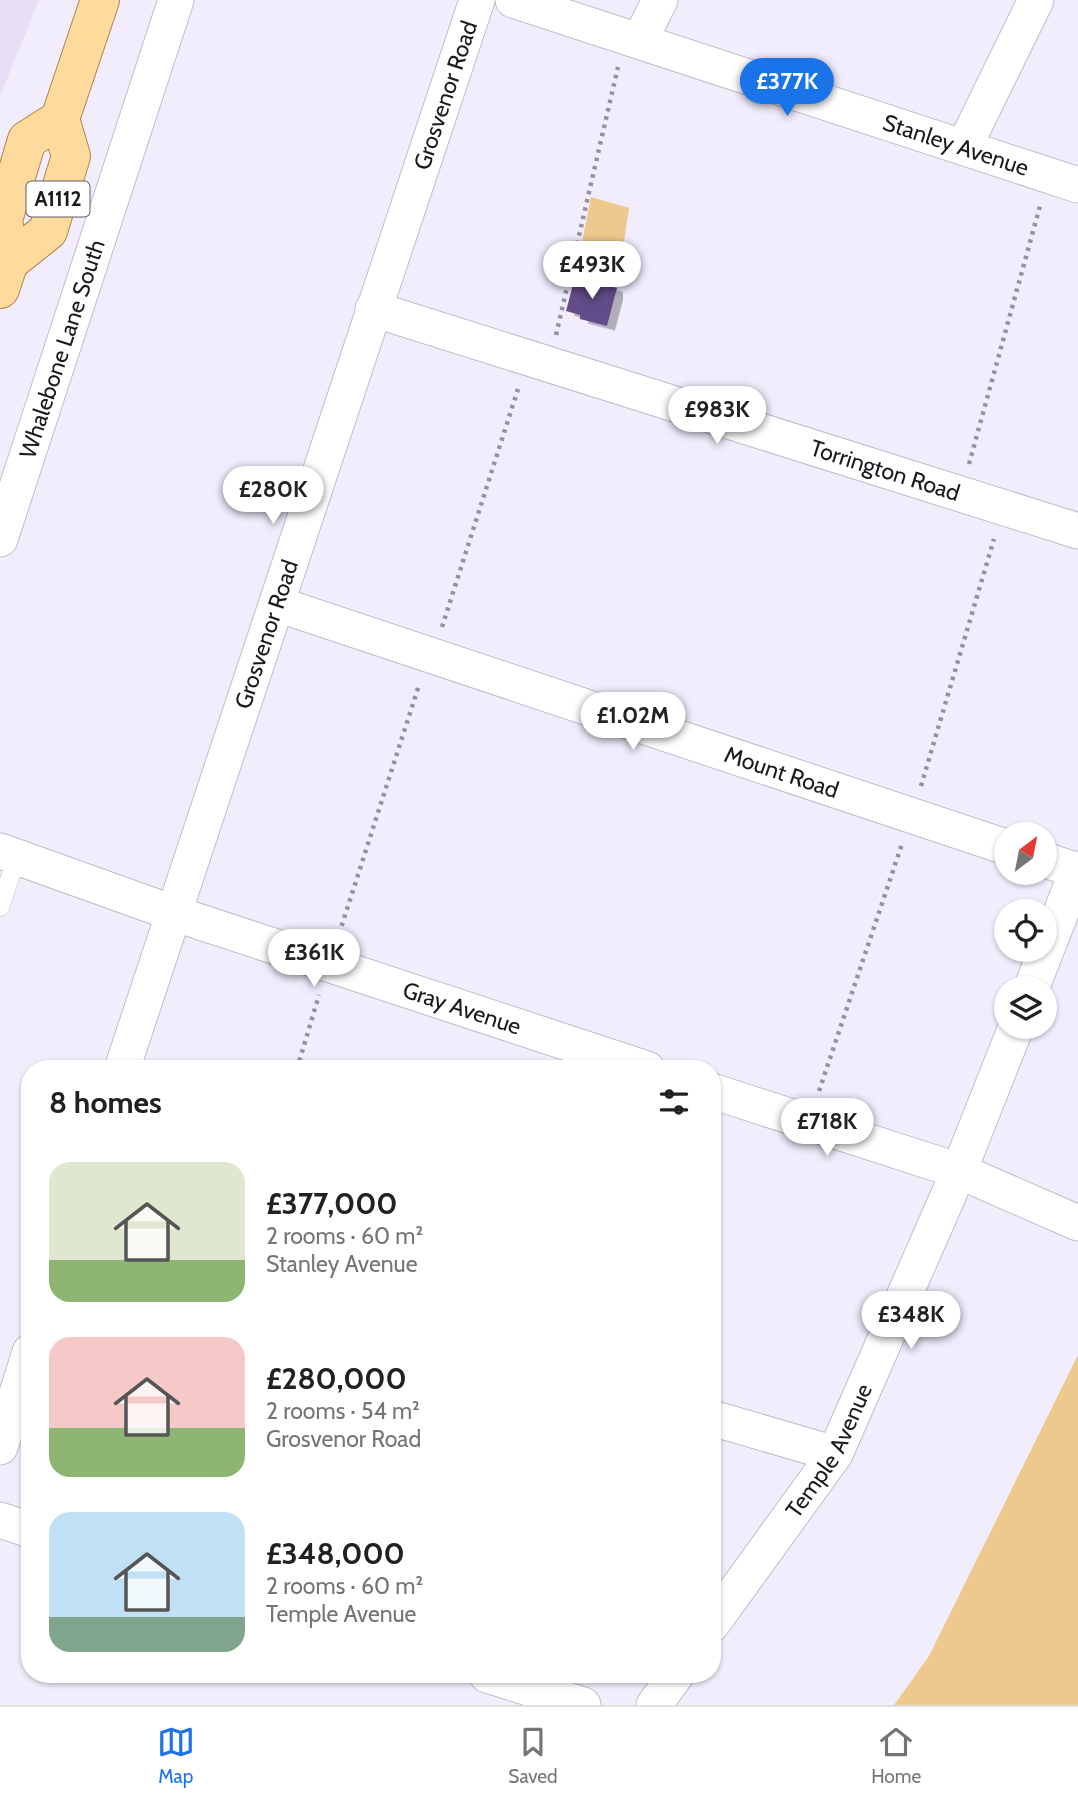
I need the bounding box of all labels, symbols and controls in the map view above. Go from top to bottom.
street label: Grosvenor Road [408,17,483,173]
pin: £377K [738,58,836,118]
text: £377K [756,67,818,95]
street label: Stanley Avenue [879,108,1032,182]
road number: A1112 [27,182,90,216]
street label: Whalebone Lane South [13,236,111,462]
pin: £493K [543,242,641,301]
text: £493K [559,250,625,278]
pin: £983K [668,386,766,446]
text: £983K [684,395,750,423]
street label: Torrington Road [807,434,963,507]
pin: £280K [224,466,322,526]
text: £280K [239,475,307,503]
street label: Grosvenor Road [229,556,304,712]
pin: £1.02M [576,692,690,752]
text: £1.02M [597,701,669,729]
street label: Mount Road [721,740,842,804]
north arrow [994,822,1057,886]
map controls [994,822,1057,1039]
button: locate [994,899,1057,962]
pin: £361K [265,930,363,989]
text: £361K [284,938,344,966]
street label: Gray Avenue [399,976,525,1041]
button: layers [994,976,1057,1039]
icon: filters [655,1083,693,1121]
text: 8 homes [49,1084,162,1121]
pin: £718K [778,1098,876,1158]
text: £718K [797,1107,857,1135]
text: £377,000 [266,1185,398,1222]
icon: home [105,1190,189,1274]
text: 2 rooms · 60 m² [266,1222,423,1250]
text: Stanley Avenue [266,1250,417,1278]
pin: £348K [862,1292,960,1351]
text: £348K [878,1300,944,1328]
text: £280,000 [266,1360,407,1397]
icon: home [105,1365,189,1449]
street label: Temple Avenue [780,1379,878,1523]
text: 2 rooms · 54 m² [266,1397,420,1425]
text: Grosvenor Road [266,1425,421,1453]
text: £348,000 [266,1535,405,1572]
icon: home [105,1540,189,1624]
text: 2 rooms · 60 m² [266,1572,423,1600]
text: Temple Avenue [266,1600,416,1628]
tab: Map [157,1723,195,1788]
tab: Saved [508,1723,558,1788]
tab: Home [871,1723,921,1788]

